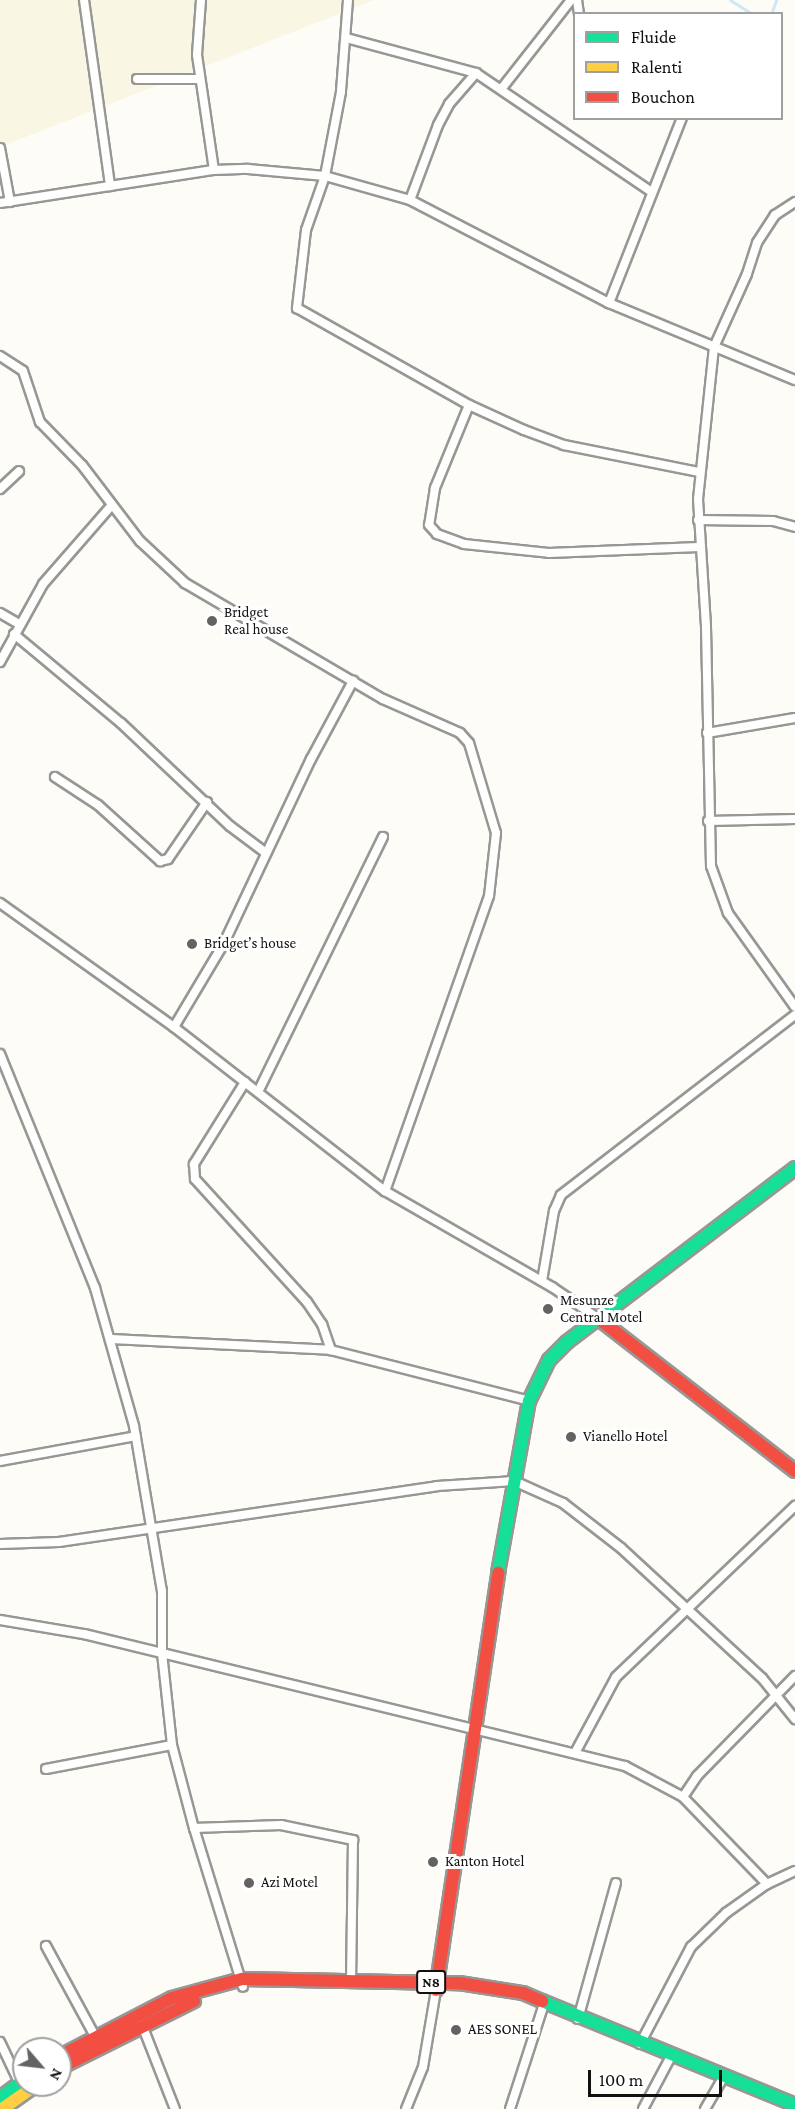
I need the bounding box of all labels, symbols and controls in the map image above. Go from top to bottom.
legend [573,12,783,120]
text: Fluide [631,27,676,47]
text: Ralenti [631,57,682,77]
text: Bouchon [631,87,695,107]
place label: Bridget Real house [224,603,288,638]
marker: Bridget Real house [205,614,219,628]
place label: Bridget’s house [204,935,296,953]
marker: Bridget’s house [185,937,199,951]
place label: Mesunze Central Motel [560,1291,642,1326]
marker: Mesunze Central Motel [541,1302,555,1316]
place label: Vianello Hotel [583,1428,668,1446]
marker: Vianello Hotel [564,1430,578,1444]
place label: Kanton Hotel [445,1853,524,1871]
marker: Kanton Hotel [426,1855,440,1869]
place label: Azi Motel [261,1874,318,1892]
marker: Azi Motel [242,1876,256,1890]
road number: N8 [416,1971,446,1993]
place label: AES SONEL [468,2021,537,2039]
marker: AES SONEL [449,2023,463,2037]
north arrow [12,2037,72,2097]
scale bar [591,2058,724,2096]
text: N [47,2066,67,2084]
text: 100 m [599,2070,643,2090]

